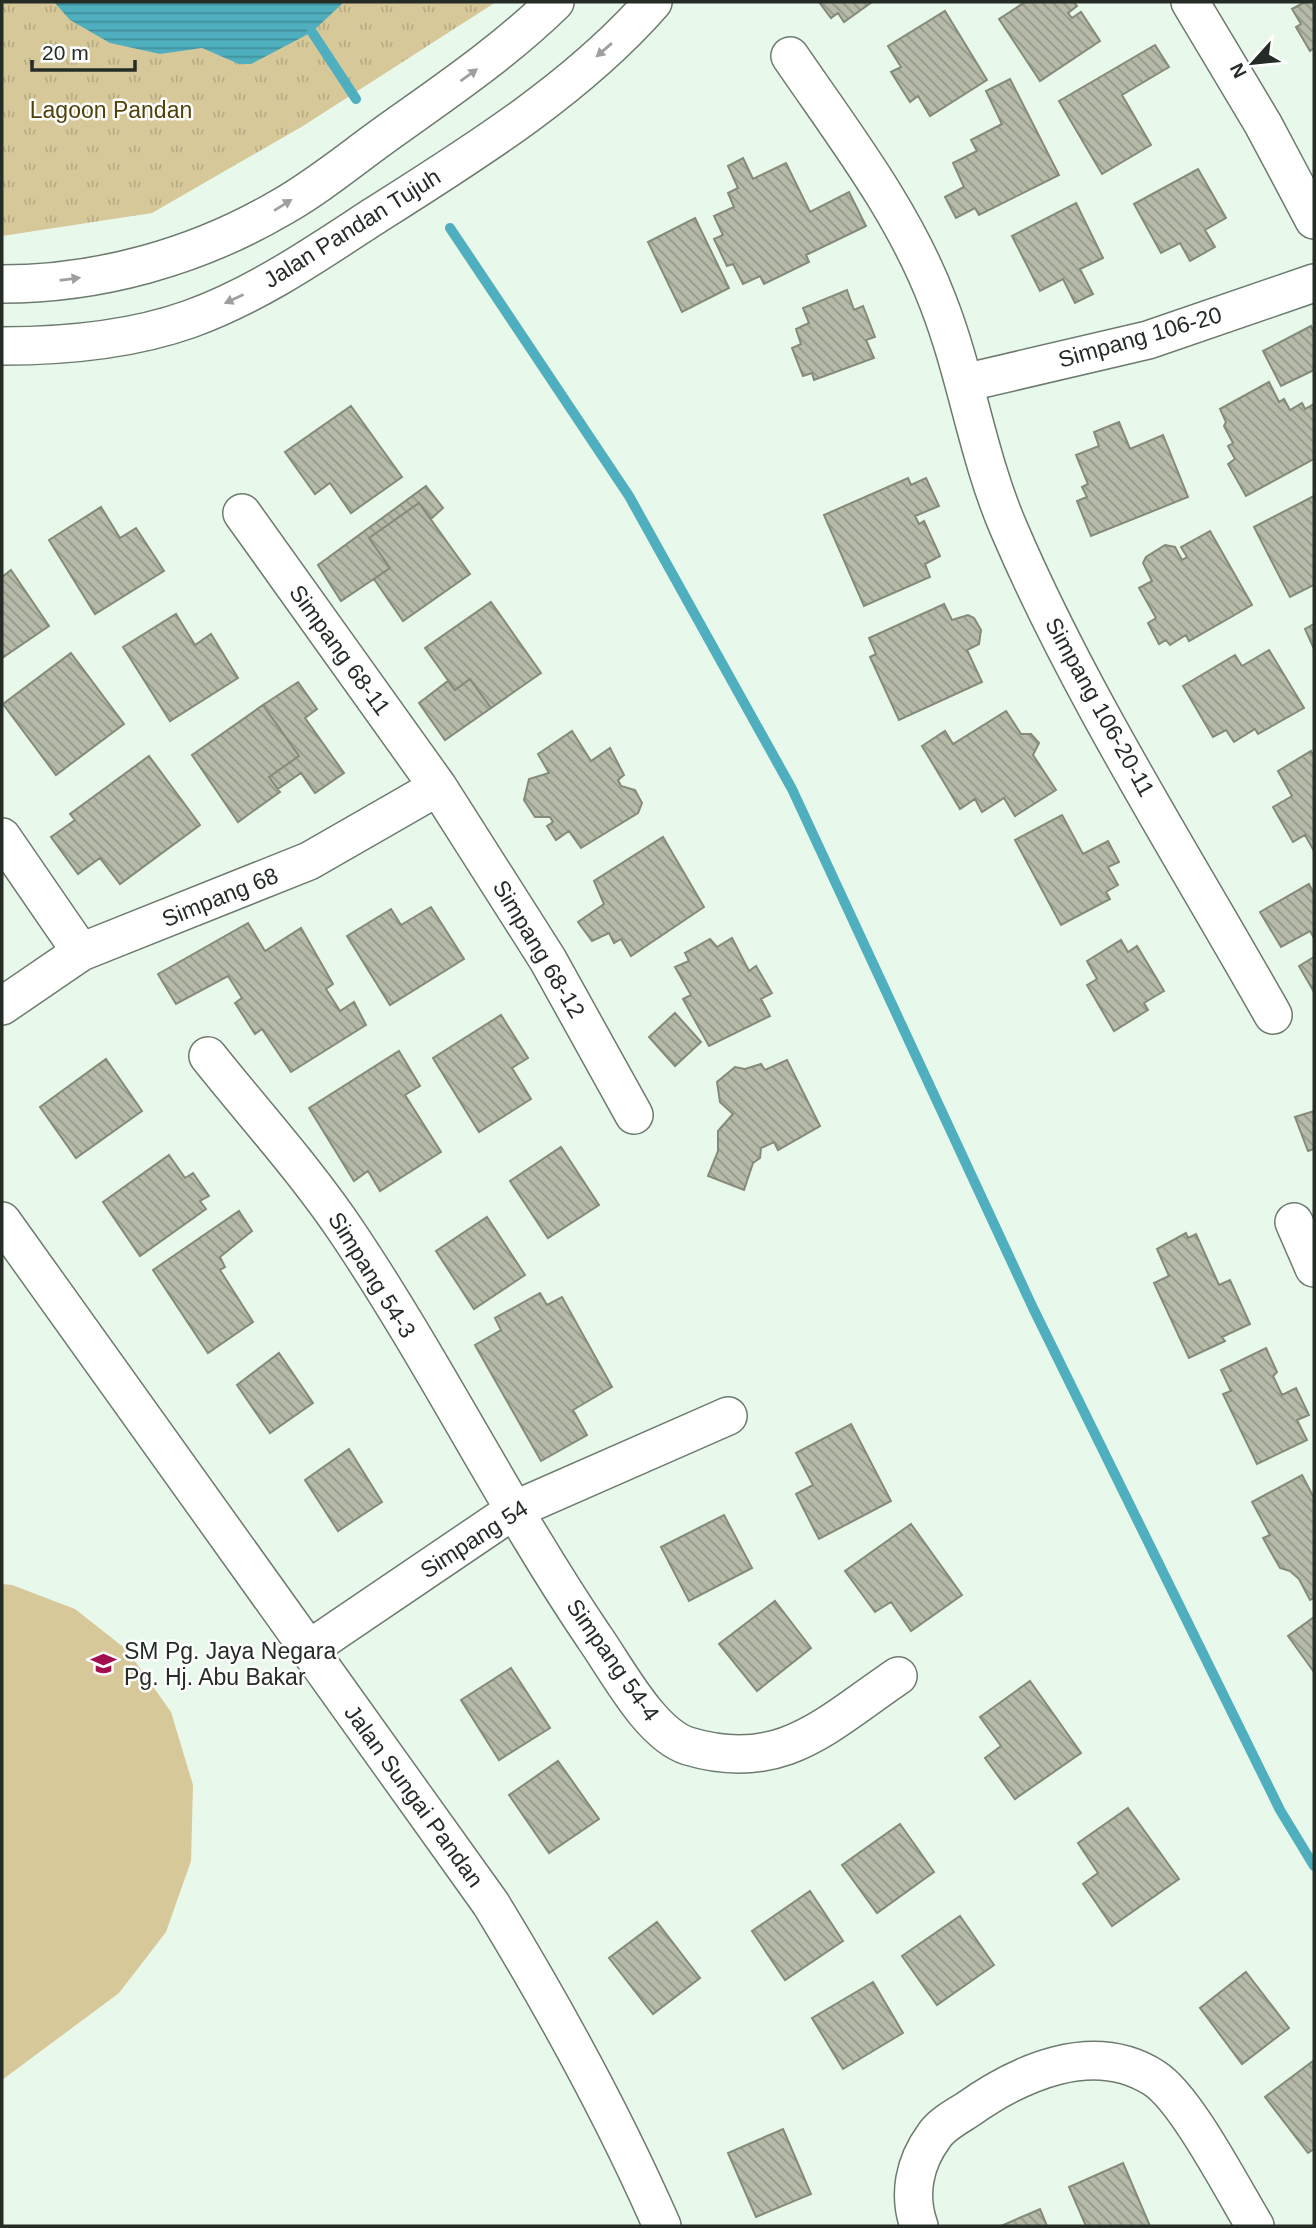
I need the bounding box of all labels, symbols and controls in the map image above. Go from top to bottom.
scale bar [32,28,135,72]
north arrow [1218,28,1288,98]
text: 20 m [42,41,89,64]
one-way arrow [596,42,613,57]
text: N [1226,60,1251,81]
one-way arrow [460,68,478,82]
park label: Lagoon Pandan [30,97,192,123]
street label: Jalan Pandan Tujuh [259,163,445,293]
one-way arrow [273,199,293,212]
one-way arrow [59,273,81,284]
one-way arrow [223,294,244,305]
street label: Simpang 106-20 [1055,301,1225,373]
street label: Simpang 68-11 [284,580,396,720]
street label: Simpang 106-20-11 [1040,613,1160,801]
street label: Simpang 68 [158,862,282,932]
street label: Simpang 68-12 [488,875,590,1023]
street label: Simpang 54-3 [323,1207,421,1343]
street label: Simpang 54 [415,1495,533,1583]
street label: Simpang 54-4 [561,1594,665,1726]
place label: SM Pg. Jaya Negara Pg. Hj. Abu Bakar [124,1638,336,1690]
school or university icon: SM Pg. Jaya Negara Pg. Hj. Abu Bakar [90,1650,118,1678]
street label: Jalan Sungai Pandan [339,1700,489,1892]

